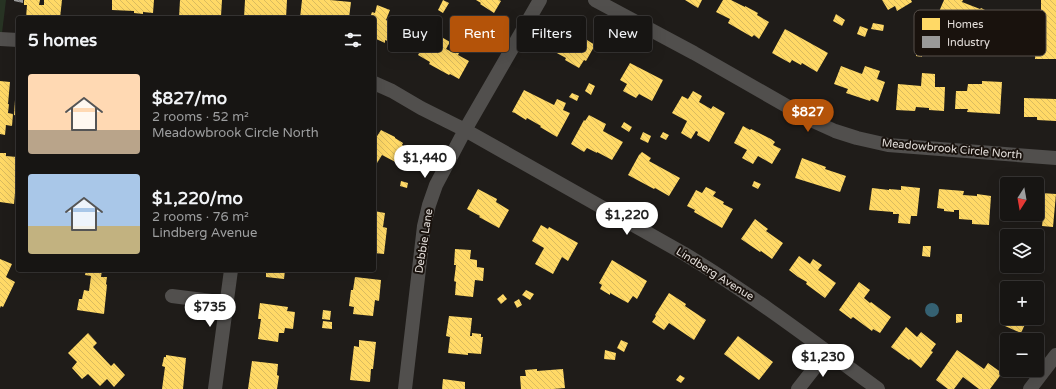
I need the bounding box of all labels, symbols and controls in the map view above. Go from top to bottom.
legend [914,10,1046,56]
chip: Buy [388,16,442,52]
chip: Rent [450,16,509,52]
chip: Filters [517,16,586,52]
chip: New [594,16,652,52]
text: Homes [947,18,983,31]
icon: filters [342,29,364,51]
text: 5 homes [28,30,97,51]
text: Industry [947,36,990,49]
text: $827/mo [152,88,227,109]
icon: home [60,90,108,138]
pin: $827 [784,99,832,133]
text: $827 [792,104,824,120]
text: 2 rooms · 52 m² [152,109,249,125]
text: Meadowbrook Circle North [152,125,319,141]
street label: Meadowbrook Circle North [881,136,1023,162]
pin: $1,440 [392,145,458,179]
text: $1,440 [403,150,447,166]
north arrow [1000,177,1044,221]
map controls [1000,177,1044,377]
text: $1,220/mo [152,188,243,209]
icon: home [60,190,108,238]
pin: $1,220 [594,202,660,236]
text: $1,220 [605,207,649,223]
street label: Debbie Lane [412,208,436,274]
text: 2 rooms · 76 m² [152,209,249,225]
text: Lindberg Avenue [152,225,257,241]
button: layers [1000,229,1044,273]
street label: Lindberg Avenue [674,245,756,303]
button: + [1000,281,1044,325]
pin: $735 [186,294,234,328]
text: $735 [194,299,226,315]
button: − [1000,333,1044,377]
pin: $1,230 [790,344,856,378]
text: $1,230 [801,349,845,365]

